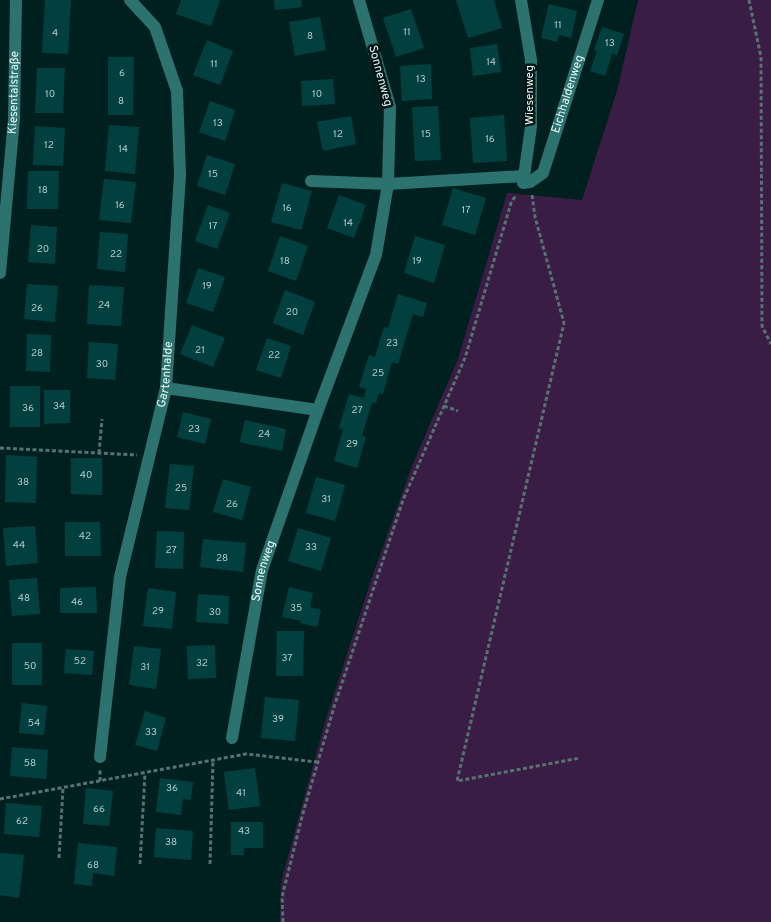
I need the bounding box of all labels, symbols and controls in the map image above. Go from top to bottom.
house number: 11 [554,19,562,32]
house number: 11 [403,26,411,39]
house number: 4 [52,27,58,40]
house number: 8 [307,30,313,43]
house number: 13 [605,37,615,50]
street label: Sonnenweg [364,44,396,108]
street label: Kiesentalstraße [5,51,23,135]
street label: Eichhaldenweg [548,53,588,135]
house number: 14 [486,56,496,69]
house number: 11 [210,58,218,71]
street label: Wiesenweg [522,65,538,125]
house number: 6 [119,67,125,80]
house number: 13 [416,73,426,86]
house number: 10 [45,88,55,101]
house number: 10 [312,88,322,101]
house number: 8 [118,95,124,108]
house number: 13 [213,117,223,130]
house number: 12 [333,128,343,141]
house number: 15 [421,128,431,141]
house number: 16 [485,133,495,146]
house number: 12 [44,139,54,152]
house number: 14 [118,143,128,156]
house number: 15 [208,168,218,181]
house number: 18 [38,184,48,197]
house number: 16 [115,199,125,212]
house number: 16 [282,202,292,215]
house number: 17 [462,204,470,217]
house number: 14 [343,217,353,230]
house number: 17 [209,220,217,233]
house number: 20 [37,243,49,256]
house number: 22 [110,248,122,261]
house number: 18 [280,255,290,268]
house number: 19 [412,255,422,268]
house number: 19 [202,280,212,293]
house number: 24 [98,299,110,312]
house number: 26 [31,302,43,315]
house number: 20 [286,306,298,319]
house number: 23 [386,337,398,350]
street label: Gartenhalde [153,341,177,409]
house number: 21 [195,344,205,357]
house number: 28 [31,347,43,360]
house number: 22 [268,349,280,362]
house number: 30 [96,358,108,371]
house number: 25 [372,367,384,380]
house number: 34 [53,400,65,413]
house number: 36 [22,402,34,415]
house number: 27 [351,404,363,417]
house number: 23 [188,423,200,436]
house number: 24 [258,428,270,441]
house number: 29 [346,438,358,451]
house number: 40 [80,469,92,482]
house number: 38 [17,476,29,489]
house number: 25 [175,482,187,495]
house number: 31 [321,493,331,506]
house number: 26 [226,498,238,511]
house number: 42 [79,530,91,543]
street label: Sonnenweg [249,538,280,603]
house number: 44 [13,539,25,552]
house number: 33 [305,541,317,554]
house number: 27 [165,544,177,557]
house number: 28 [216,552,228,565]
house number: 48 [18,592,30,605]
house number: 46 [71,596,83,609]
house number: 35 [290,602,302,615]
house number: 29 [152,605,164,618]
house number: 30 [209,606,221,619]
house number: 37 [281,652,293,665]
house number: 52 [74,655,86,668]
house number: 32 [196,657,208,670]
house number: 50 [24,660,36,673]
house number: 31 [140,661,150,674]
house number: 39 [272,713,284,726]
house number: 54 [28,717,40,730]
house number: 33 [145,726,157,739]
house number: 58 [24,757,36,770]
house number: 36 [166,782,178,795]
house number: 41 [236,787,246,800]
house number: 66 [93,803,105,816]
house number: 62 [16,815,28,828]
house number: 43 [238,825,250,838]
house number: 38 [165,836,177,849]
house number: 68 [87,859,99,872]

